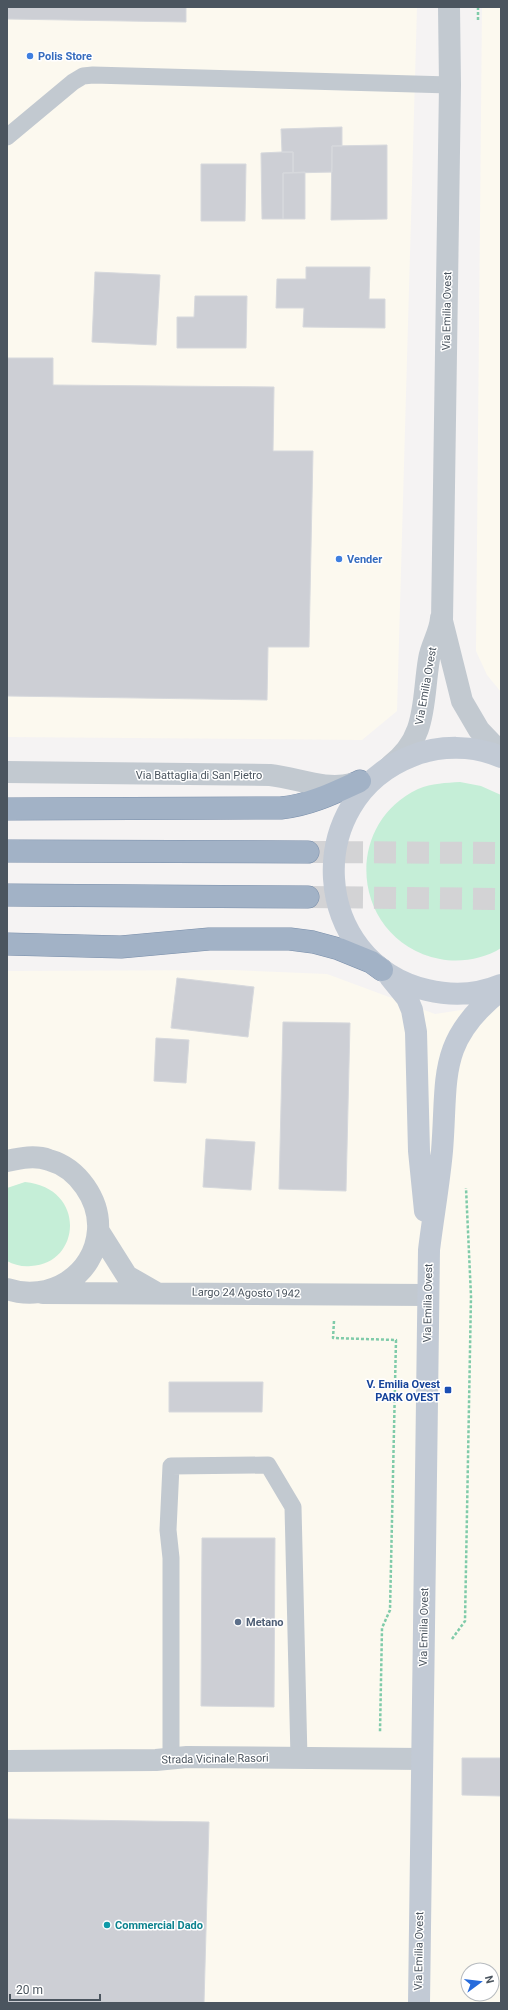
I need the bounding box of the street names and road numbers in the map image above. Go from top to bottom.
street label: Via Emilia Ovest [440,271,454,351]
street label: Via Emilia Ovest [413,646,439,726]
street label: Via Battaglia di San Pietro [136,769,262,782]
street label: Via Emilia Ovest [421,1263,435,1343]
street label: Largo 24 Agosto 1942 [192,1286,300,1300]
street label: Via Emilia Ovest [417,1587,431,1667]
street label: Strada Vicinale Rasori [161,1752,269,1766]
street label: Via Emilia Ovest [412,1911,426,1991]

